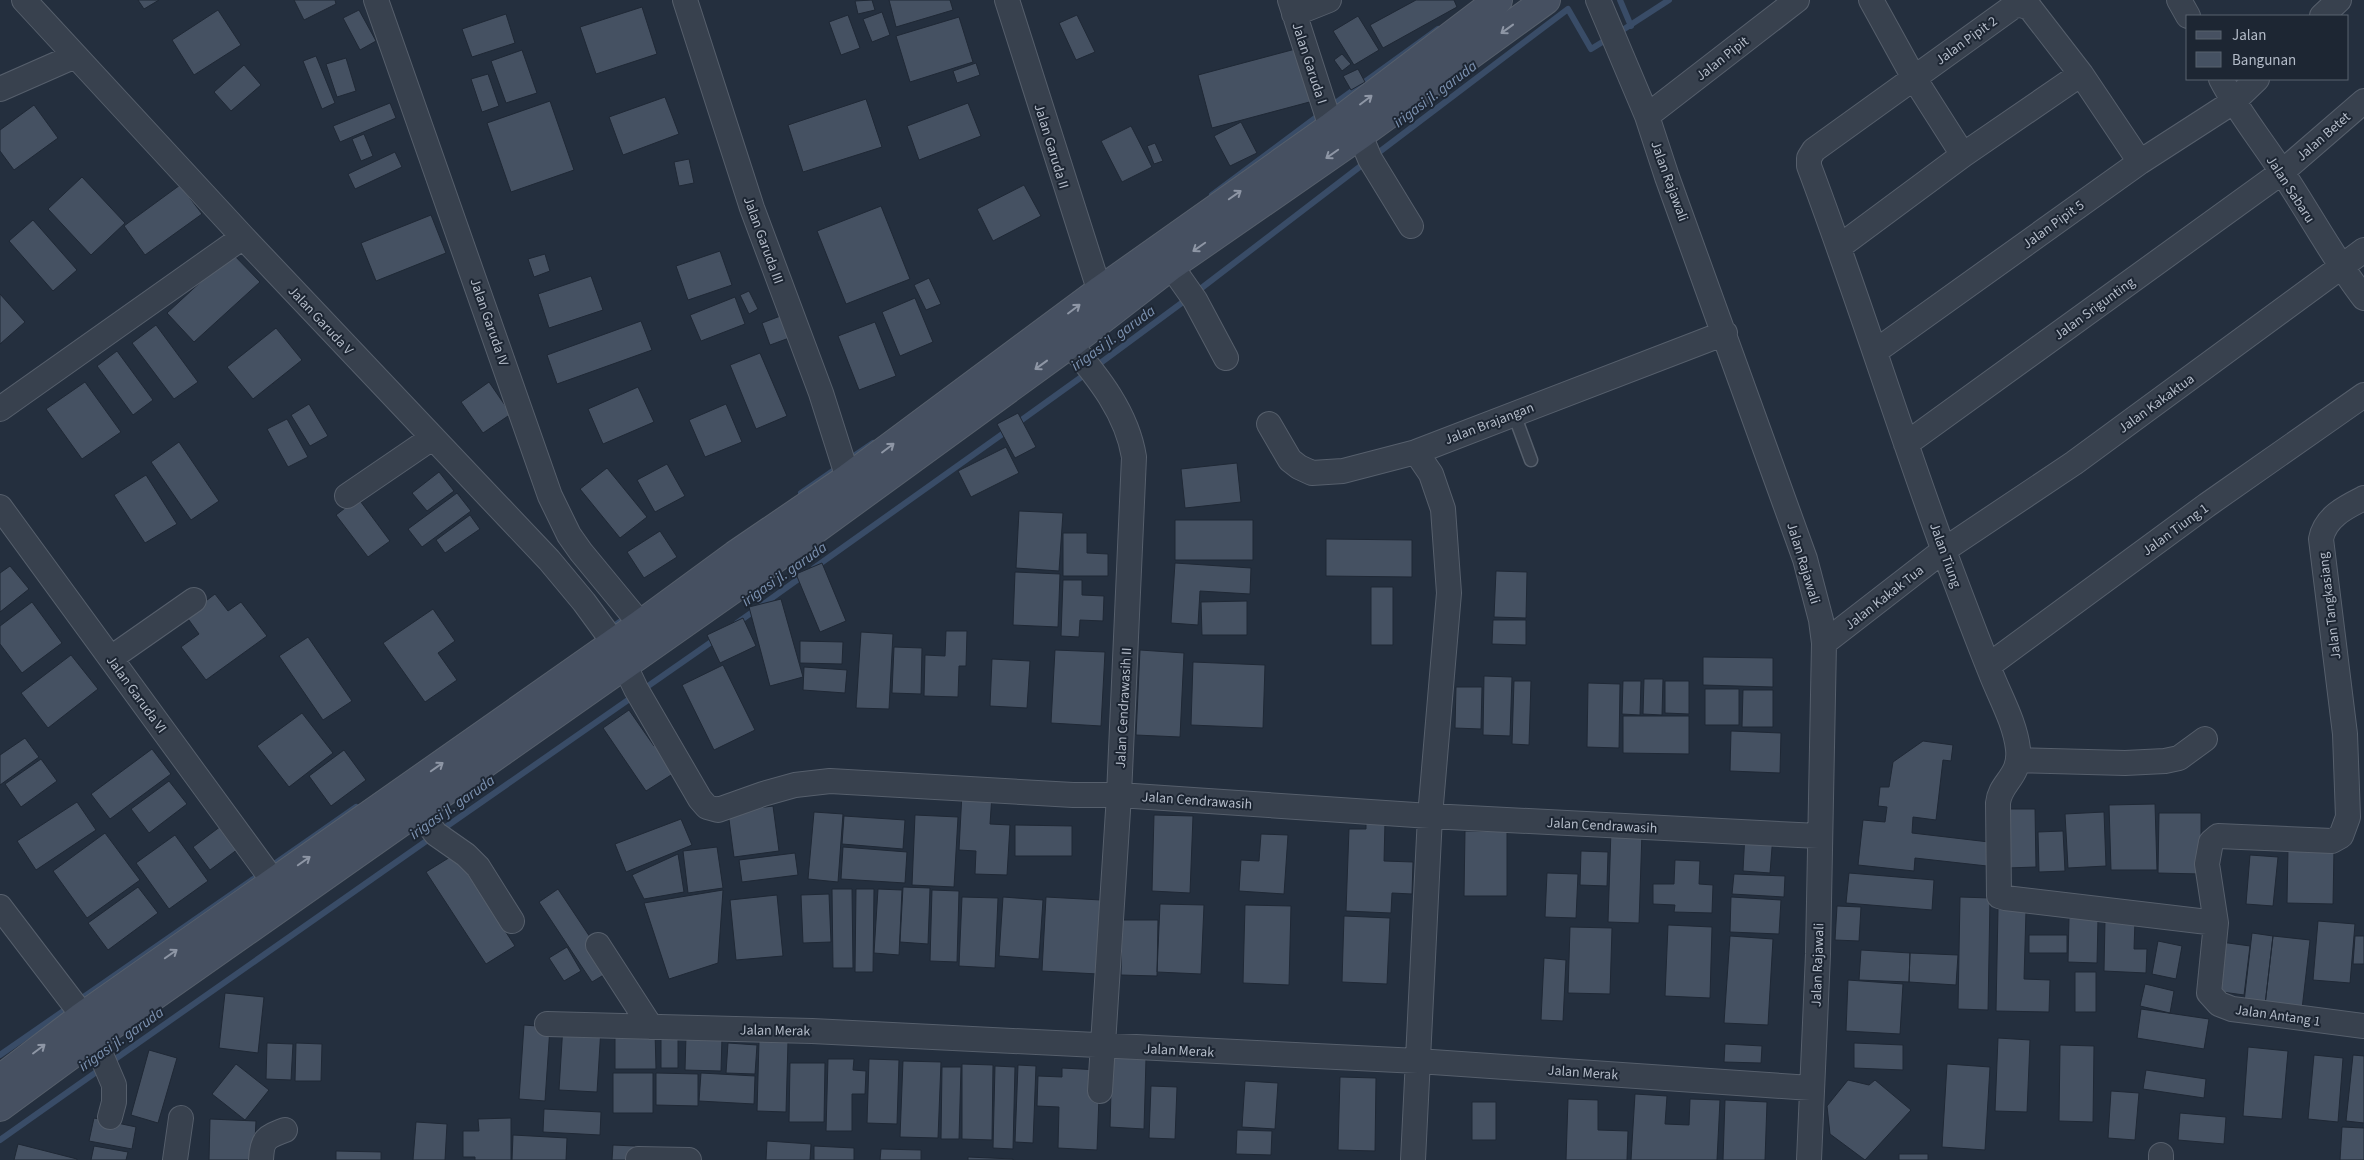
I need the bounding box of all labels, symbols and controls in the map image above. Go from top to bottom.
street label: Jalan Pipit 2 [1932,12,2002,70]
legend [2186,15,2349,80]
street label: Jalan Garuda I [1287,20,1332,106]
one-way arrow [1500,23,1514,34]
text: Jalan [2232,25,2266,46]
street label: Jalan Pipit [1692,32,1753,86]
text: Bangunan [2232,50,2296,71]
water label: irigasi jl. garuda [1389,56,1481,133]
one-way arrow [1359,94,1372,105]
street label: Jalan Garuda II [1029,101,1073,191]
street label: Jalan Betet [2292,107,2355,166]
street label: Jalan Rajawali [1645,138,1693,224]
one-way arrow [1325,149,1339,159]
street label: Jalan Sabaru [2261,152,2319,227]
one-way arrow [1228,190,1242,200]
street label: Jalan Garuda III [738,194,788,287]
street label: Jalan Pipit 5 [2019,196,2089,254]
one-way arrow [1192,242,1206,252]
street label: Jalan Srigunting [2050,273,2139,345]
street label: Jalan Garuda IV [465,276,514,370]
street label: Jalan Garuda V [283,282,358,360]
water label: irigasi jl. garuda [1067,301,1160,376]
one-way arrow [1067,304,1080,315]
one-way arrow [1035,360,1048,371]
street label: Jalan Kakaktua [2114,369,2199,438]
street label: Jalan Brajangan [1442,398,1537,450]
one-way arrow [881,443,894,454]
street label: Jalan Tiung 1 [2138,499,2213,561]
street label: Jalan Rajawali [1781,520,1825,607]
street label: Jalan Tiung [1924,520,1966,591]
water label: irigasi jl. garuda [737,537,831,612]
street label: Jalan Tangkasiang [2313,551,2347,661]
street label: Jalan Kakak Tua [1841,561,1928,635]
street label: Jalan Cendrawasih II [1111,647,1137,769]
street label: Jalan Garuda VI [101,652,171,737]
one-way arrow [429,762,443,772]
water label: irigasi jl. garuda [405,770,499,845]
street label: Jalan Cendrawasih [1141,787,1253,815]
street label: Jalan Cendrawasih [1546,813,1658,839]
one-way arrow [296,856,310,866]
street label: Jalan Rajawali [1807,923,1829,1008]
one-way arrow [164,949,178,959]
street label: Jalan Antang 1 [2234,1000,2322,1032]
water label: irigasi jl. garuda [74,1002,168,1077]
street label: Jalan Merak [740,1020,810,1042]
street label: Jalan Merak [1143,1039,1215,1063]
one-way arrow [32,1044,45,1055]
street label: Jalan Merak [1547,1061,1619,1085]

